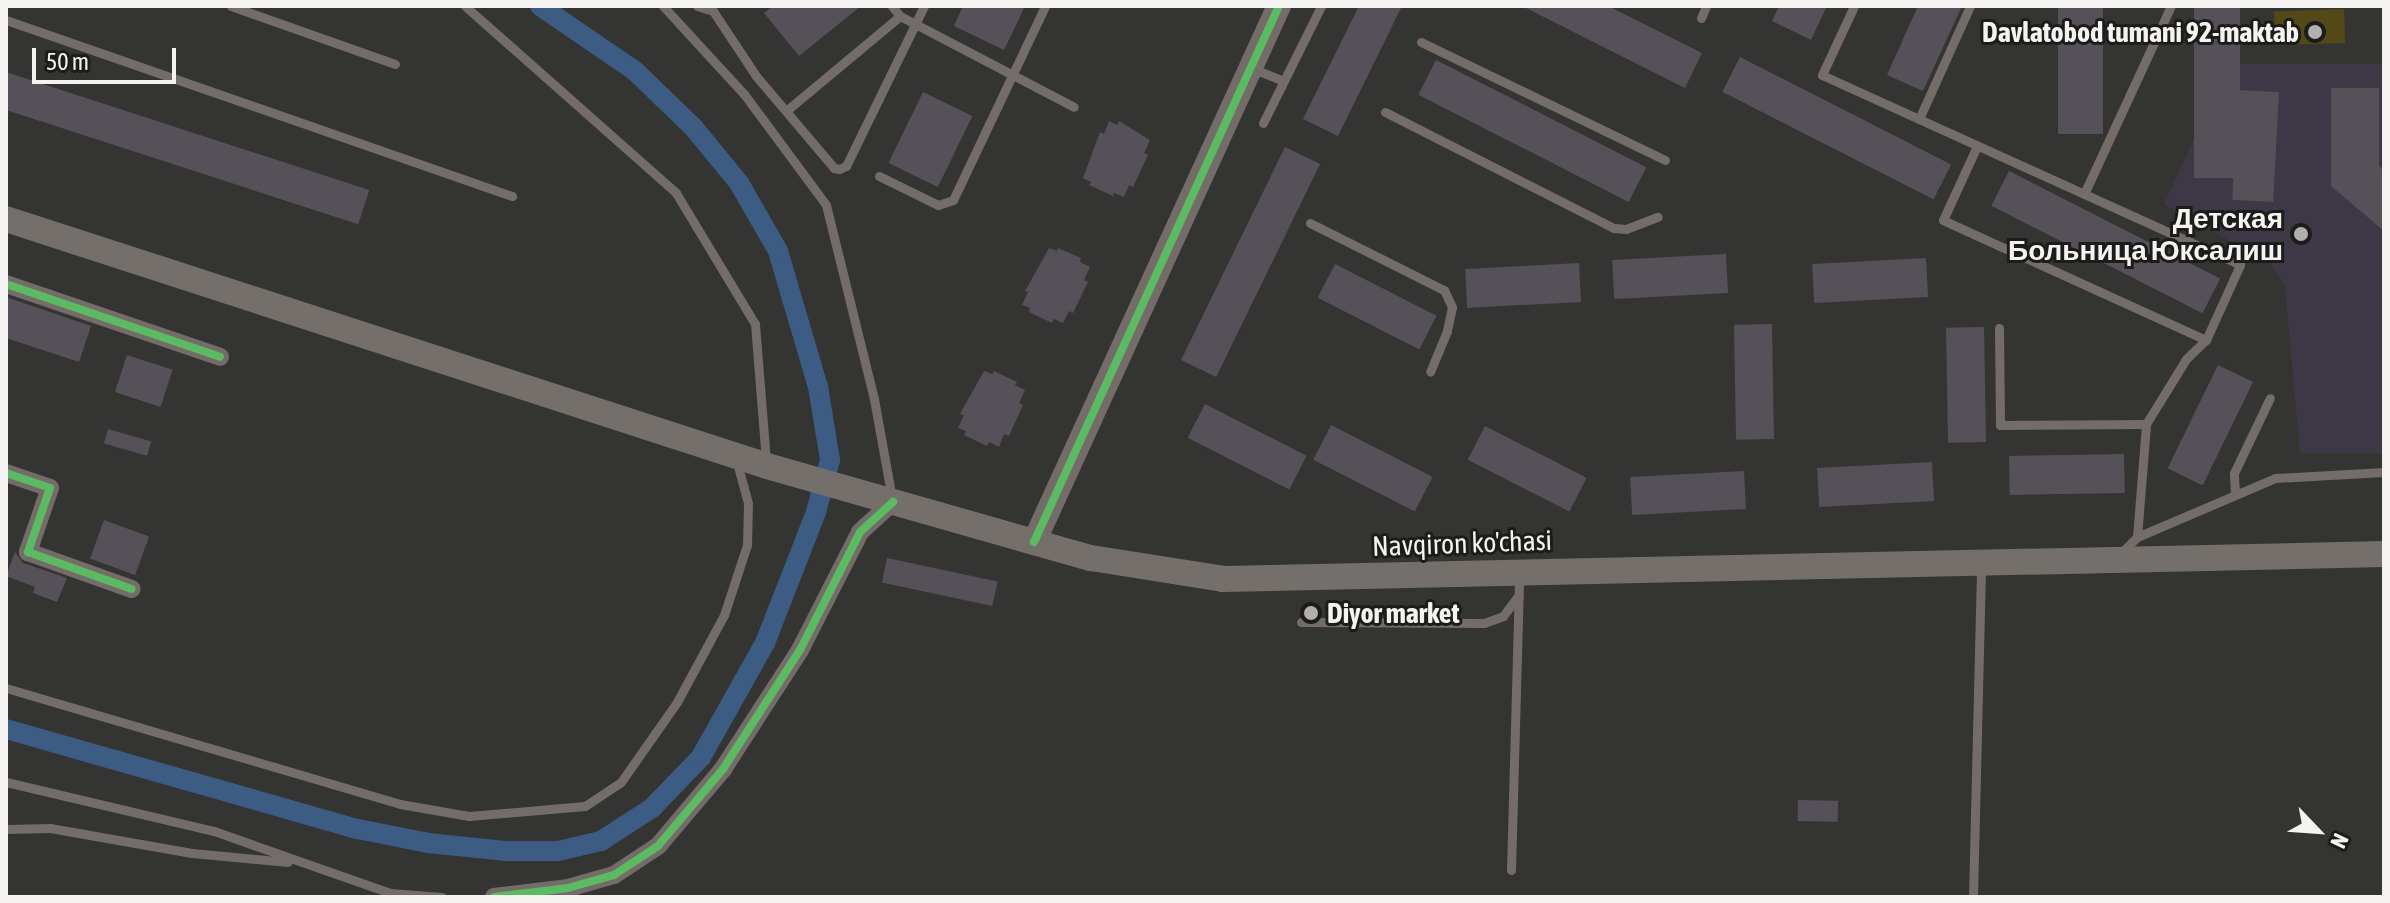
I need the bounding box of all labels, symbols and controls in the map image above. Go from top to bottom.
place label: Davlatobod tumani 92-maktab [1982,15,2299,49]
marker: Davlatobod tumani 92-maktab [2306,23,2324,41]
scale bar [36,32,180,82]
text: 50 m [46,48,89,75]
place label: Детская Больница Юксалиш [2008,201,2283,267]
marker: Детская Больница Юксалиш [2290,223,2312,245]
street label: Navqiron ko'chasi [1372,523,1552,563]
place label: Diyor market [1327,596,1460,630]
marker: Diyor market [1302,604,1320,622]
north arrow [2278,791,2358,871]
text: N [2325,830,2354,853]

